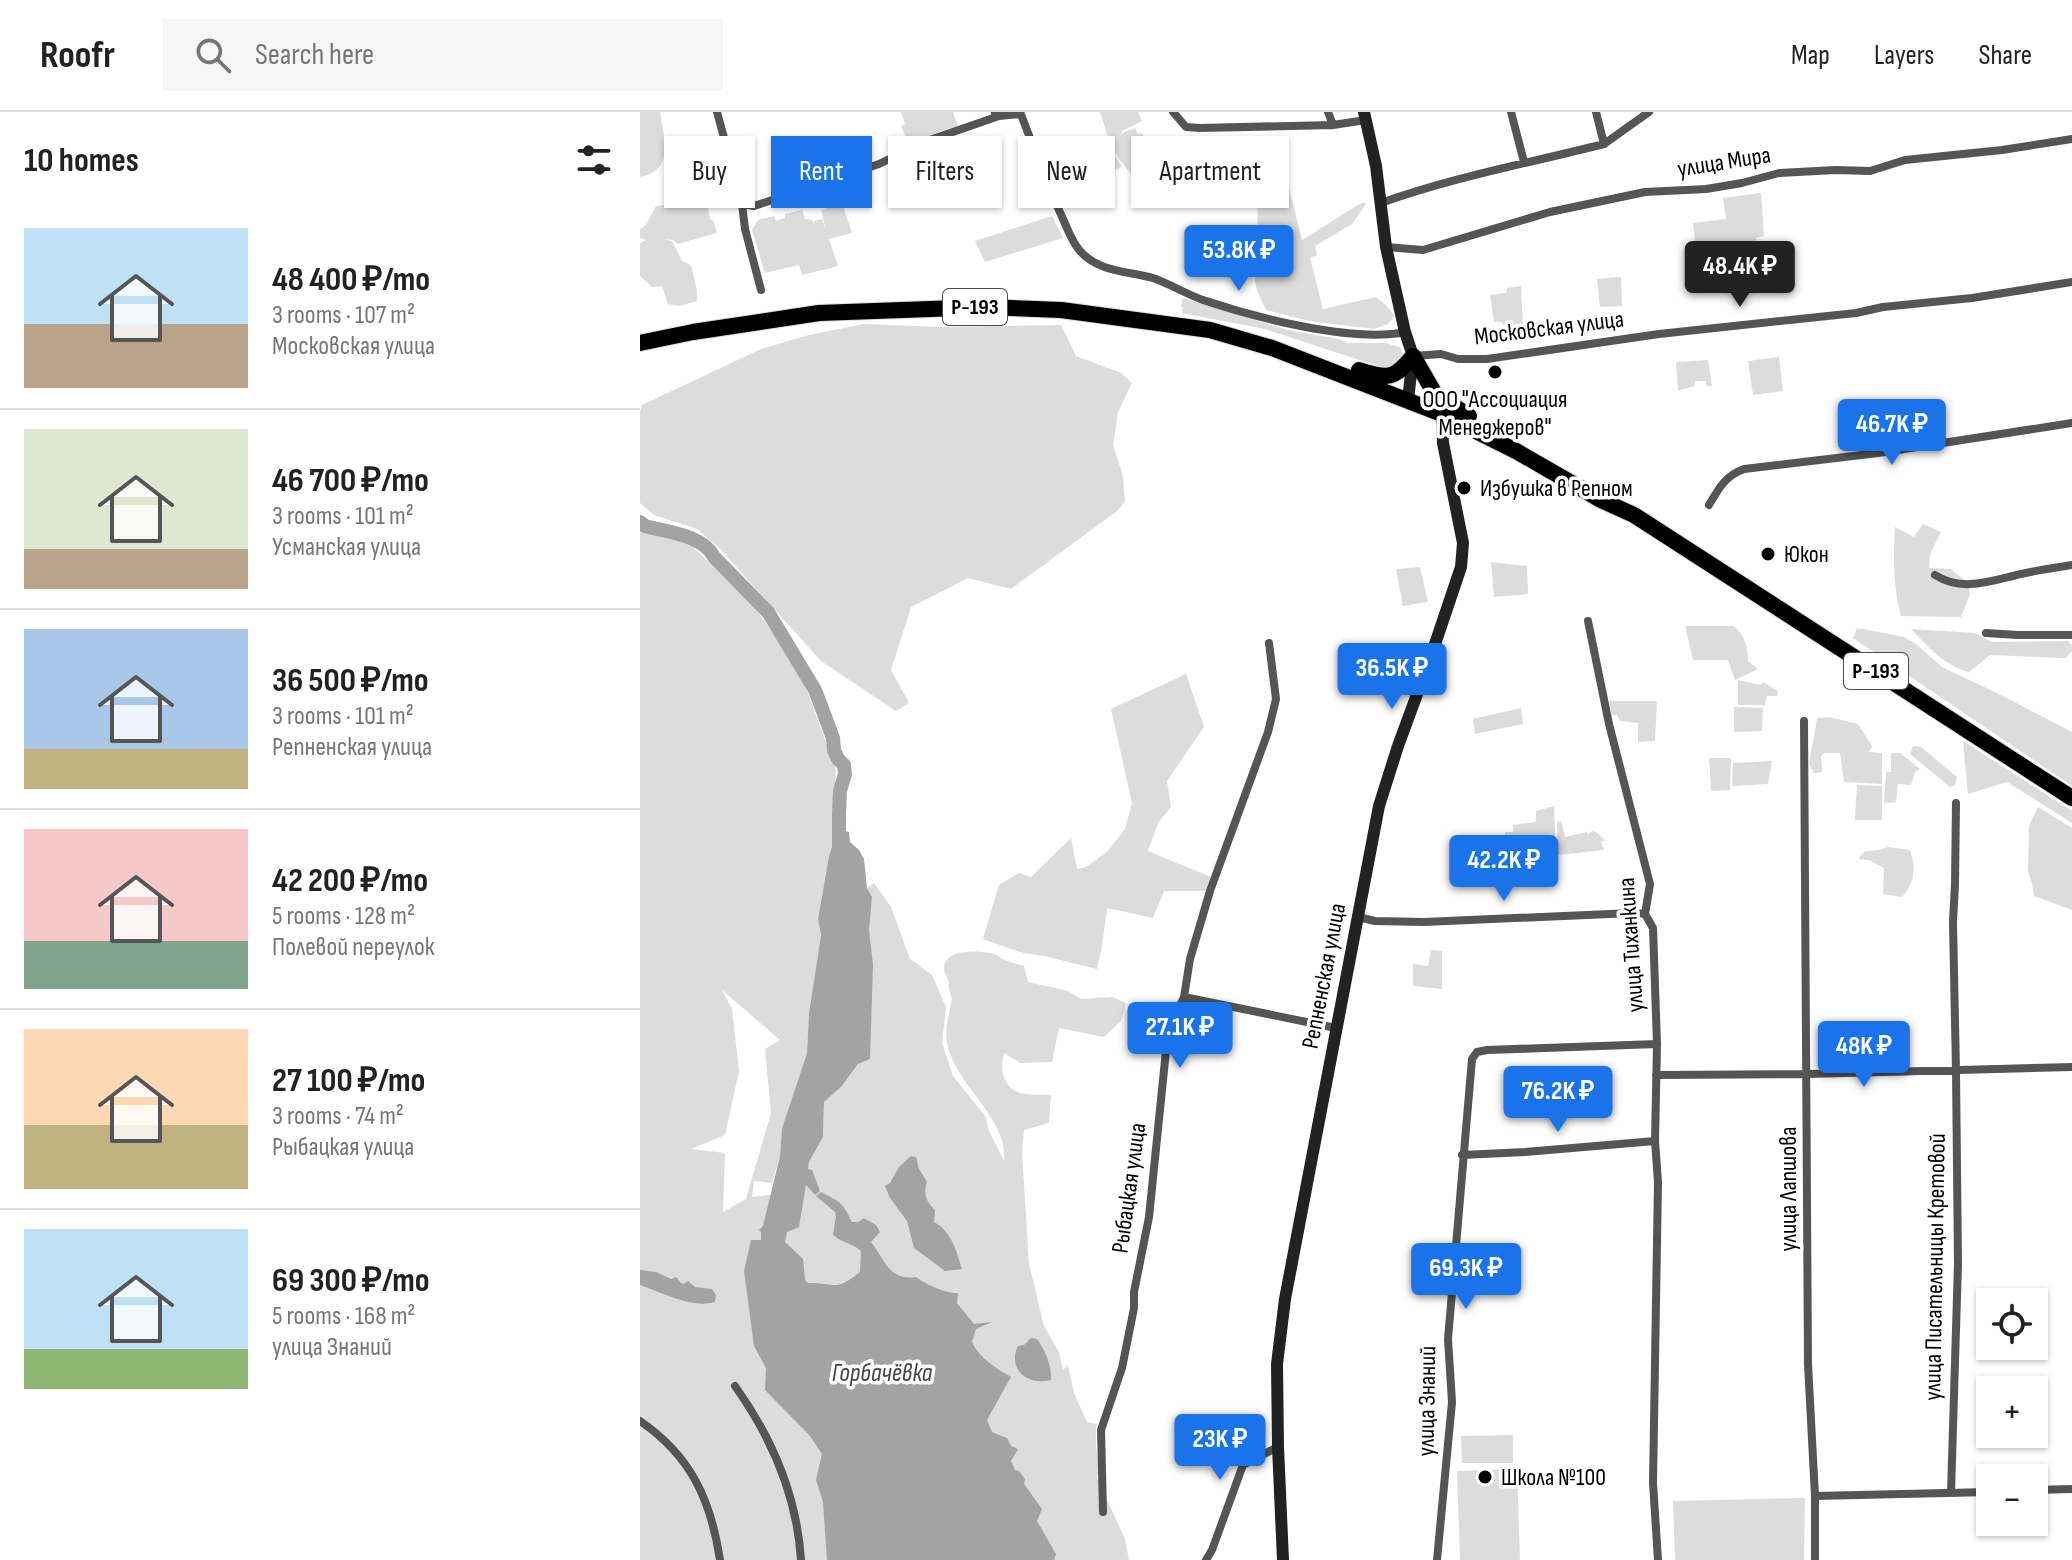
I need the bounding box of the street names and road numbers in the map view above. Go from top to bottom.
street label: улица Мира [1675,140,1773,184]
road number: Р-193 [943,289,1007,325]
street label: Московская улица [1473,304,1625,352]
road number: Р-193 [1844,653,1908,689]
street label: улица Тиханкина [1612,877,1650,1013]
street label: Репненская улица [1296,901,1352,1051]
street label: Рыбацкая улица [1106,1121,1152,1255]
street label: улица Лапшова [1774,1126,1803,1252]
street label: улица Писательницы Кретовой [1918,1133,1952,1401]
street label: улица Знаний [1412,1345,1442,1457]

